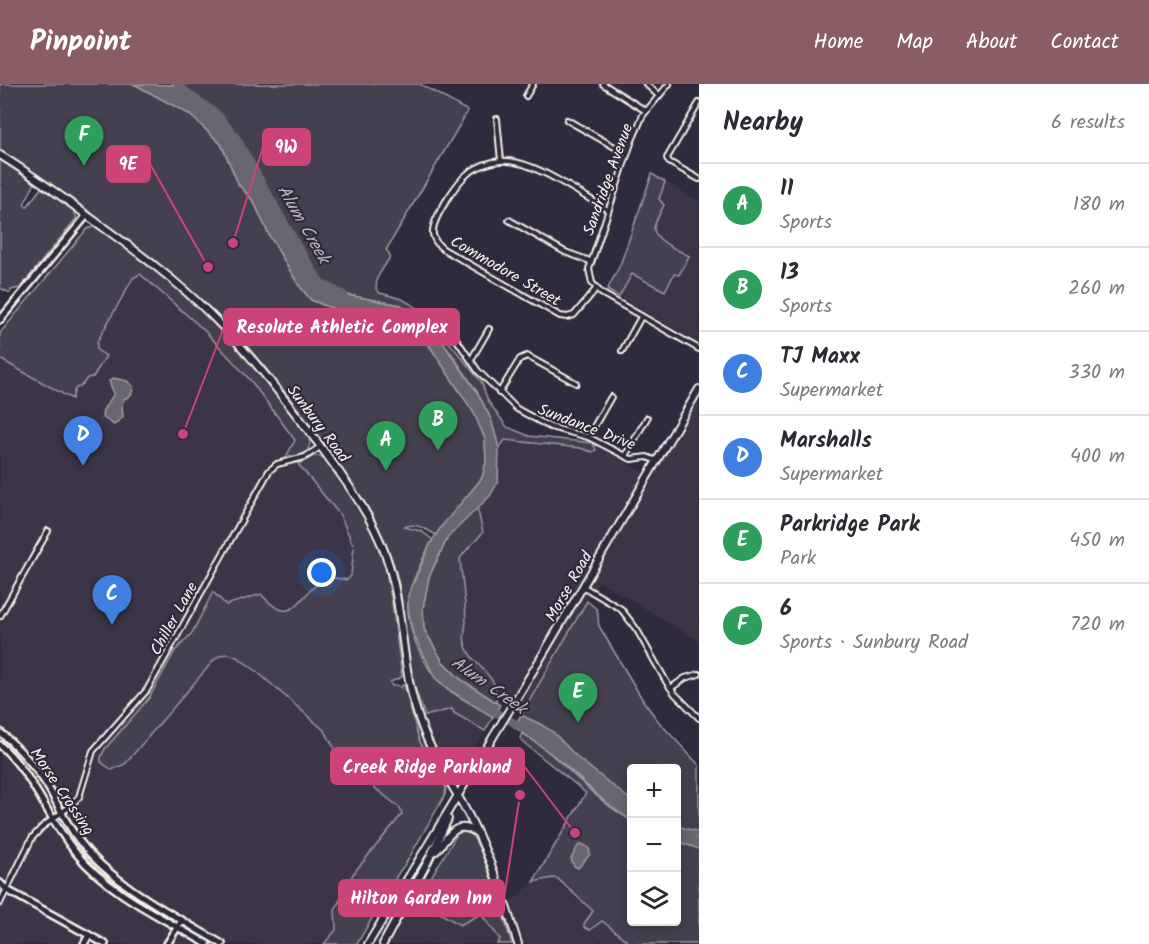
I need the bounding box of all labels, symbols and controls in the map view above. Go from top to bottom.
text: Pinpoint [30,20,131,65]
text: Home [814,26,863,59]
text: Map [896,26,933,59]
text: About [966,26,1017,59]
text: Contact [1050,26,1119,59]
text: Nearby [723,102,803,144]
text: 6 results [1051,107,1125,139]
pin: F [64,116,104,166]
street label: Sandridge Avenue [576,120,640,239]
callout: 9W [263,129,310,165]
text: 9W [274,134,298,163]
callout: 9E [107,146,150,182]
text: 9E [118,151,139,180]
text: 11 [780,172,793,207]
water label: Alum Creek [268,180,338,272]
text: A [736,189,749,221]
text: 180 m [1073,189,1125,221]
text: Sports [780,207,832,239]
street label: Commodore Street [445,229,566,314]
text: 13 [780,256,799,291]
text: B [736,273,749,305]
text: 260 m [1068,273,1125,305]
text: Sports [780,291,832,323]
callout: Resolute Athletic Complex [224,309,459,345]
text: Resolute Athletic Complex [236,314,448,343]
text: TJ Maxx [780,340,860,375]
text: C [736,357,749,389]
text: 330 m [1068,357,1125,389]
text: Supermarket [780,375,883,407]
street label: Sunbury Road [280,380,356,469]
street label: Sundance Drive [534,397,639,458]
pin: B [418,402,458,451]
pin: D [64,416,103,466]
pin: A [366,422,406,471]
text: Marshalls [780,424,872,459]
text: D [736,441,749,473]
text: 400 m [1070,441,1125,473]
text: Supermarket [780,459,883,491]
text: Parkridge Park [780,508,920,543]
text: E [737,525,748,557]
text: 450 m [1069,525,1125,557]
text: Park [780,543,816,575]
street label: Morse Road [539,546,600,627]
your location [307,558,336,587]
pin: C [92,576,132,625]
street label: Chiller Lane [144,577,205,660]
text: 6 [780,592,792,627]
text: F [737,609,748,641]
text: 720 m [1070,609,1125,641]
text: Sports · Sunbury Road [780,627,968,659]
water label: Alum Creek [444,649,534,725]
pin: E [558,674,598,723]
street label: Morse Crossing [23,743,100,841]
callout: Creek Ridge Parkland [331,748,524,784]
text: Creek Ridge Parkland [343,754,512,783]
map controls [627,764,681,926]
button: + [627,764,681,818]
button: − [627,818,681,872]
button: layers [627,872,681,926]
callout: Hilton Garden Inn [339,880,504,916]
text: Hilton Garden Inn [350,885,492,914]

